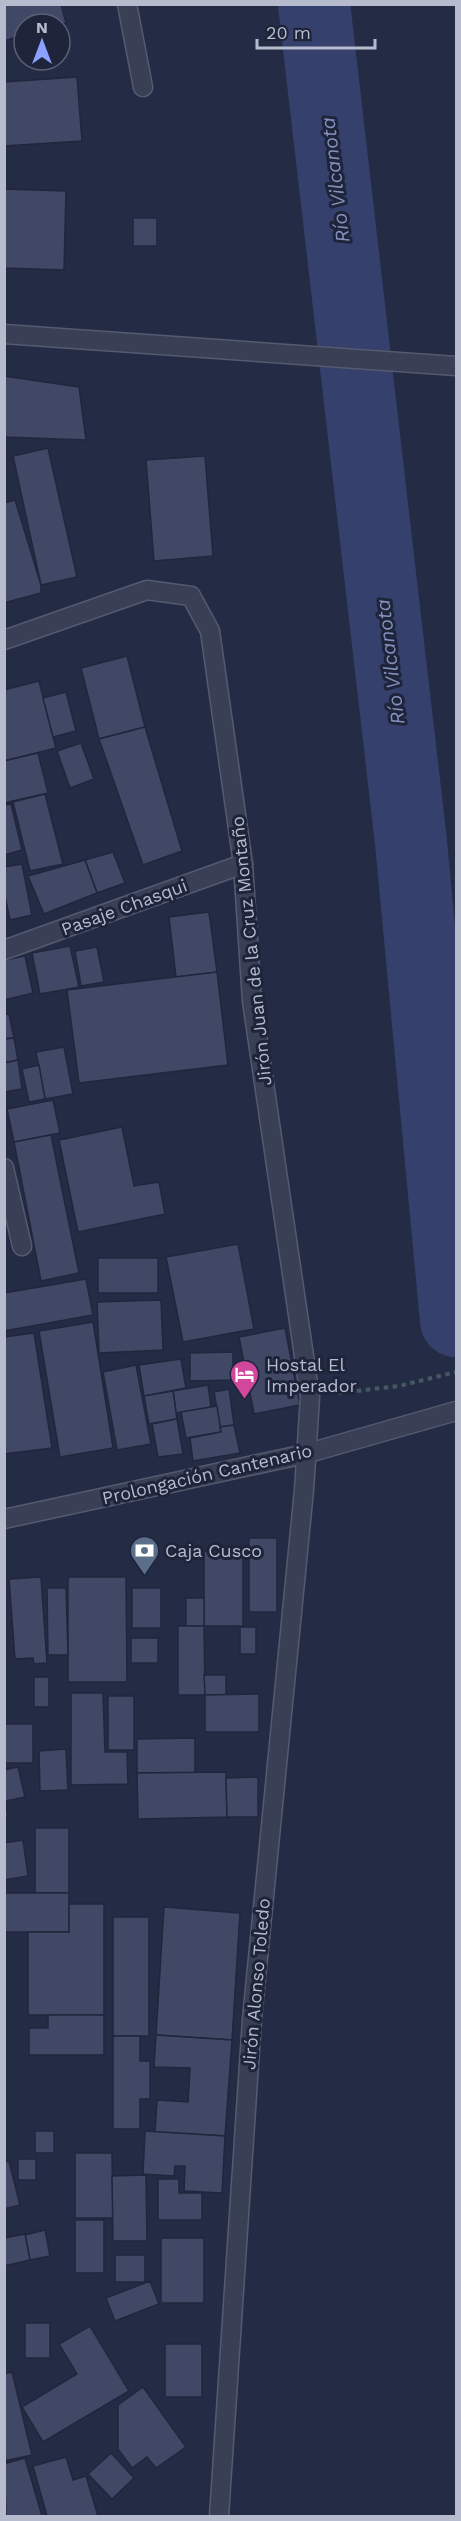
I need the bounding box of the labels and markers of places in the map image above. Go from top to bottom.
place label: Hostal El Imperador [266,1354,357,1396]
hotel icon: Hostal El Imperador [229,1358,261,1400]
bank icon: Caja Cusco [128,1534,160,1576]
place label: Caja Cusco [165,1540,262,1561]

